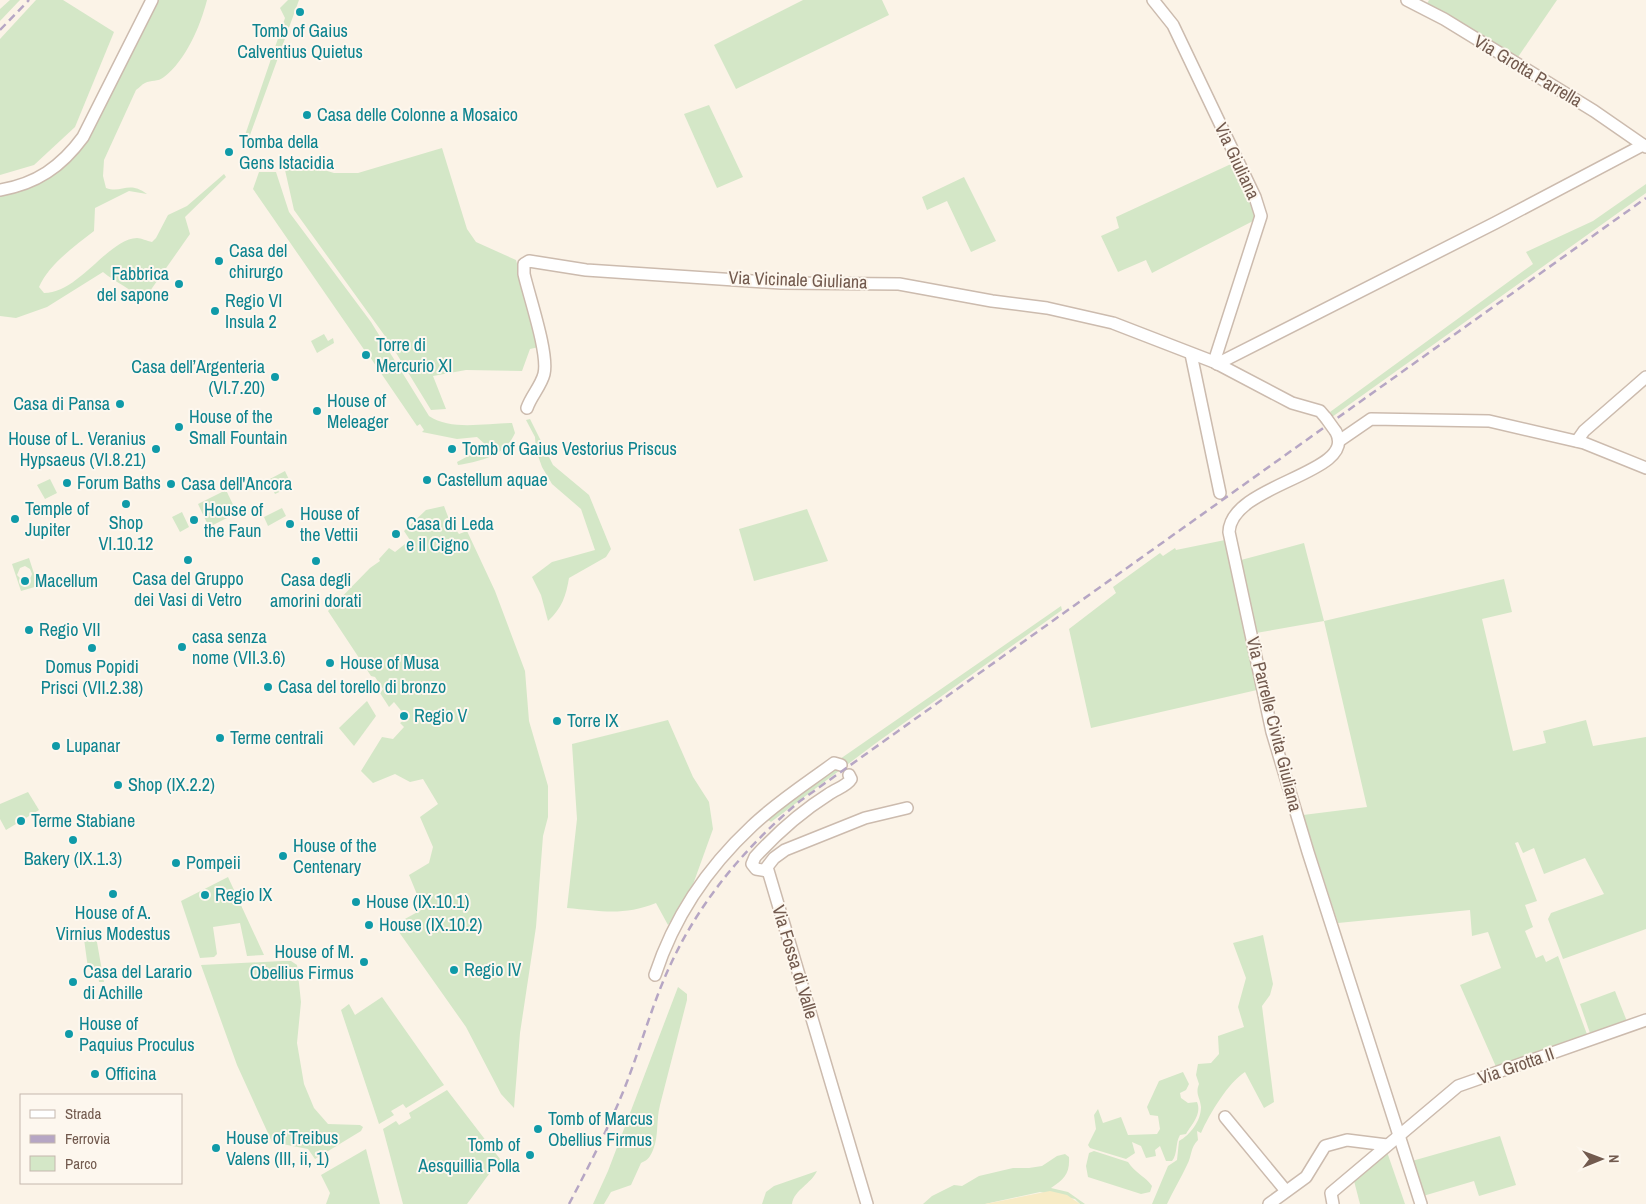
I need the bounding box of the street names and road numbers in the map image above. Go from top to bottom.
street label: Via Grotta Parrella [1470,28,1587,113]
street label: Via Giuliana [1209,118,1266,203]
street label: Via Vicinale Giuliana [728,265,868,294]
street label: Via Parrelle Civita Giuliana [1241,634,1308,814]
street label: Via Fossa di Valle [766,902,825,1022]
street label: Via Grotta II [1474,1041,1557,1090]

